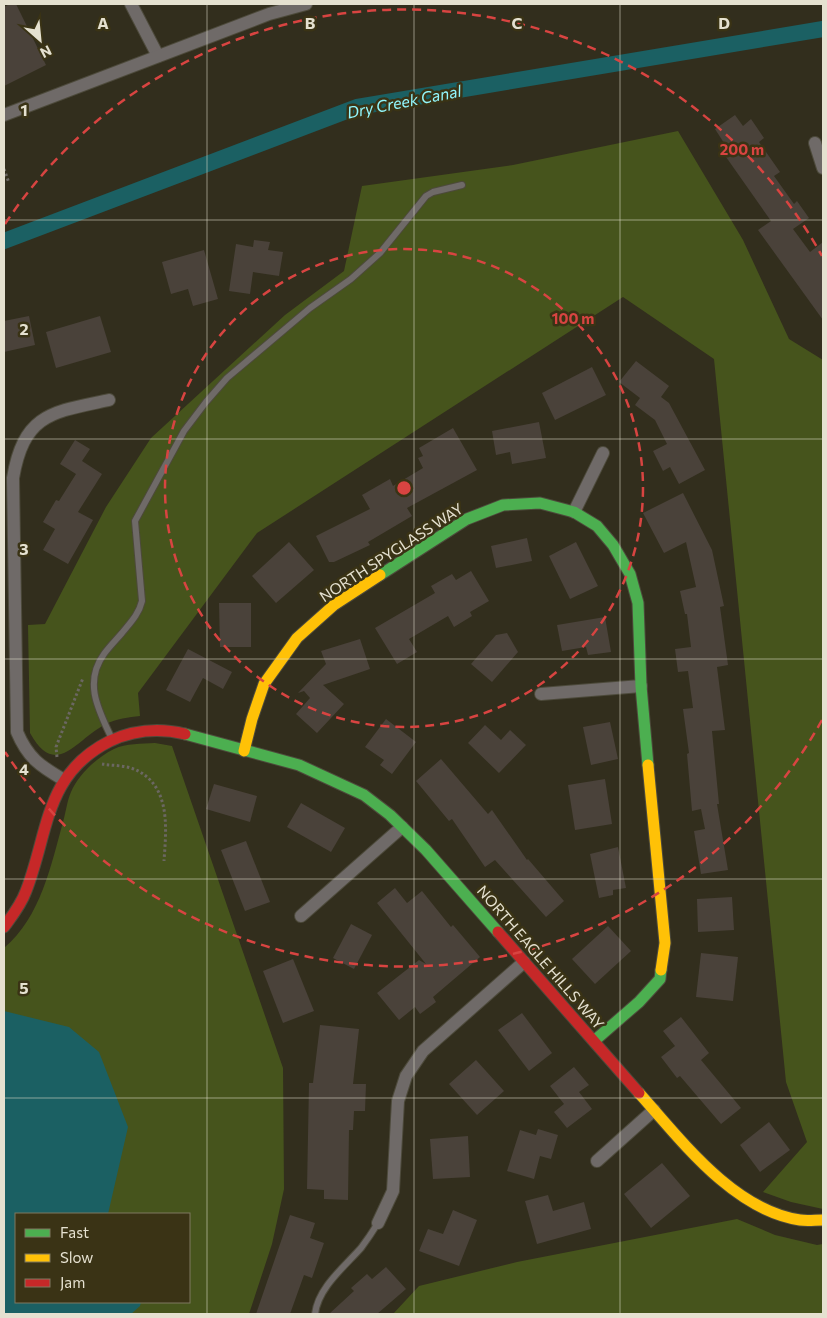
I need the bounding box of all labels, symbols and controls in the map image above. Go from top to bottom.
text: A [97,13,109,32]
text: B [305,13,316,32]
text: C [512,13,523,32]
text: D [718,13,730,32]
north arrow [15,15,65,65]
text: N [38,42,55,62]
water label: Dry Creek Canal [345,80,464,121]
text: 1 [20,100,28,119]
text: 200 m [720,140,764,158]
text: 100 m [552,309,594,327]
text: 2 [19,319,29,338]
centre of rings [395,479,413,497]
street label: NORTH SPYGLASS WAY [316,499,466,605]
text: 3 [19,539,29,558]
text: 4 [19,759,29,778]
street label: NORTH EAGLE HILLS WAY [474,881,608,1033]
text: 5 [19,978,29,997]
legend [15,1213,190,1303]
text: Fast [60,1223,89,1241]
text: Slow [60,1248,93,1266]
text: Jam [60,1273,85,1291]

